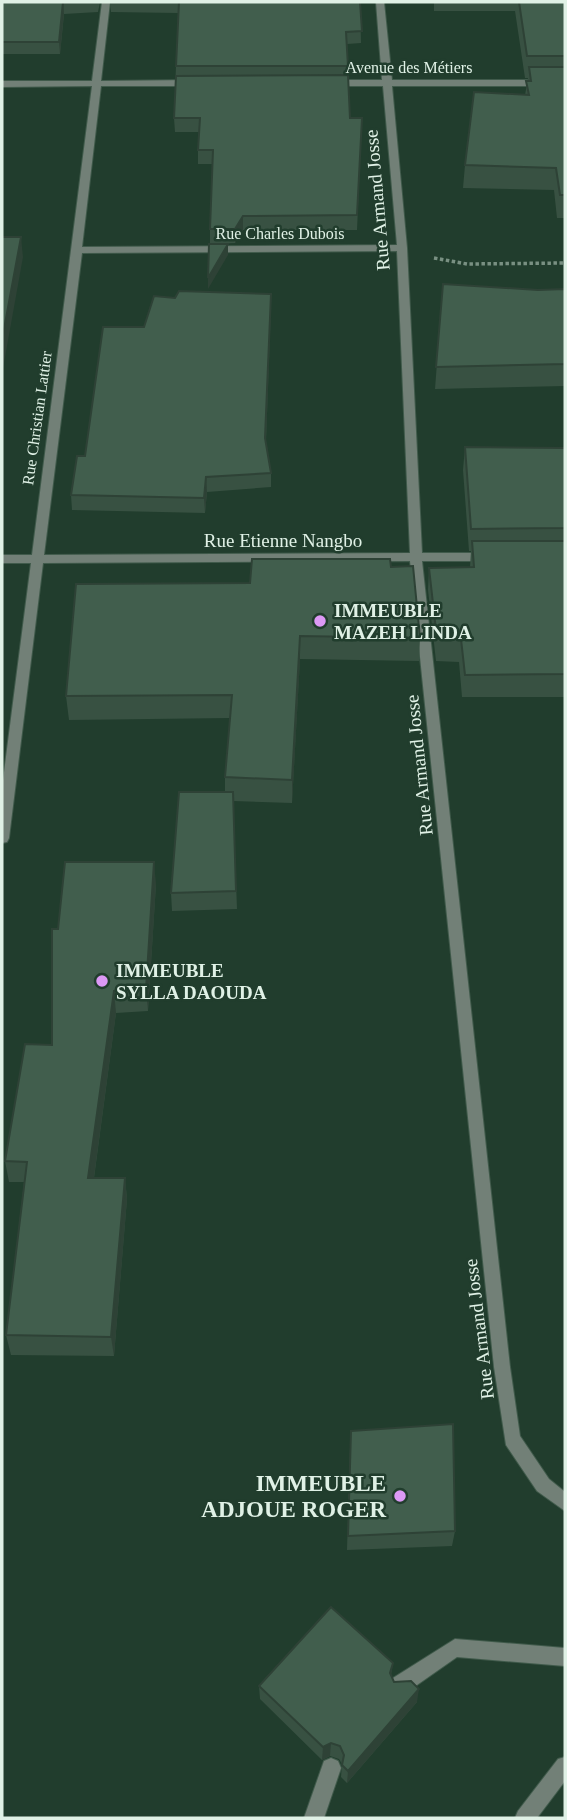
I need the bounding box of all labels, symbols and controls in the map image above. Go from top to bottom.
street label: Avenue des Métiers [346,59,472,76]
street label: Rue Armand Josse [360,129,394,271]
street label: Rue Charles Dubois [216,225,344,242]
street label: Rue Christian Lattier [19,349,55,486]
street label: Rue Etienne Nangbo [204,530,362,551]
place label: IMMEUBLE MAZEH LINDA [334,600,472,643]
marker: IMMEUBLE MAZEH LINDA [312,613,328,629]
street label: Rue Armand Josse [401,694,437,836]
place label: IMMEUBLE SYLLA DAOUDA [116,960,267,1003]
marker: IMMEUBLE SYLLA DAOUDA [94,973,110,989]
street label: Rue Armand Josse [460,1258,498,1400]
place label: IMMEUBLE ADJOUE ROGER [201,1471,386,1522]
marker: IMMEUBLE ADJOUE ROGER [392,1488,408,1504]

